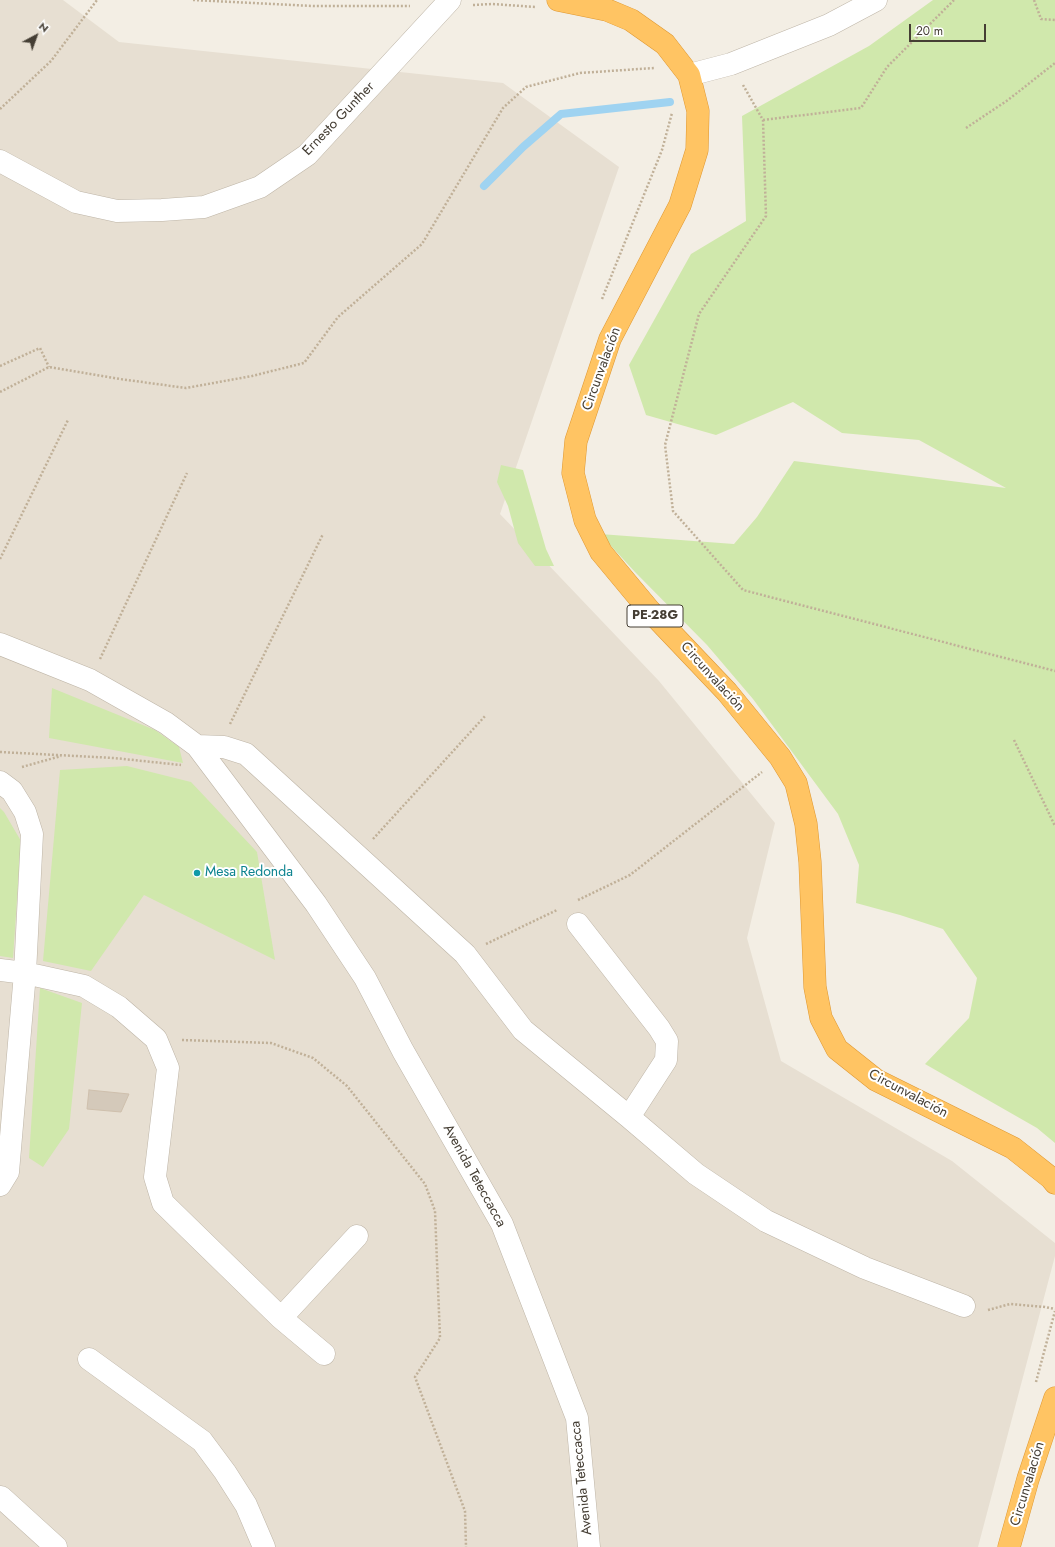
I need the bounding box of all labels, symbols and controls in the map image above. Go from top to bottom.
north arrow [16,16,56,56]
scale bar [911,16,988,42]
text: N [35,18,52,36]
text: 20 m [916,22,943,40]
street label: Ernesto Gunther [300,79,378,159]
street label: Circunvalación [579,325,625,413]
road number: PE-28G [627,605,683,627]
street label: Circunvalación [677,639,747,715]
place label: Mesa Redonda [205,865,293,881]
marker: Mesa Redonda [192,868,202,878]
street label: Circunvalación [866,1066,950,1122]
street label: Avenida Teteccacca [439,1122,509,1230]
street label: Avenida Teteccacca [568,1420,596,1536]
street label: Circunvalación [1007,1440,1049,1528]

